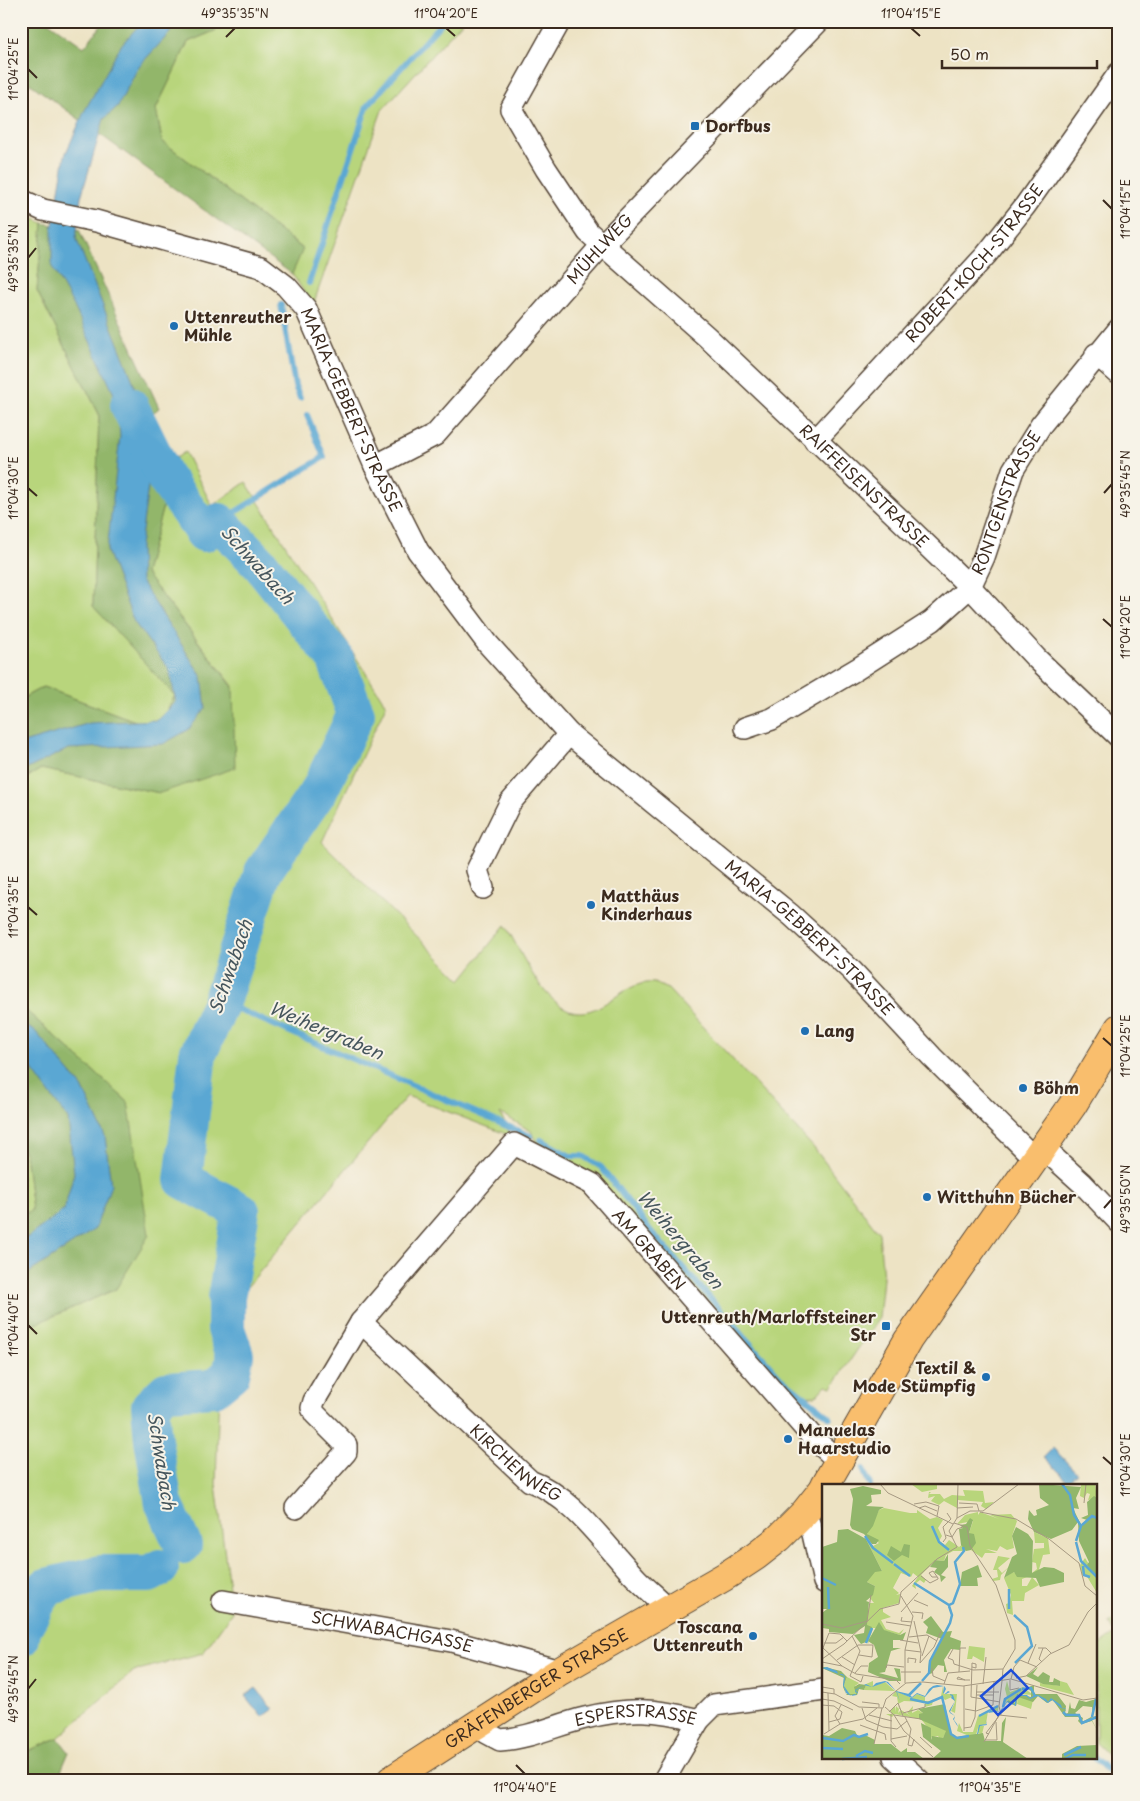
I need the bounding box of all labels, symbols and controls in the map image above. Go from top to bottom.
text: 49°35'35"N [201,4,269,22]
text: 11°04'20"E [414,4,478,22]
text: 11°04'15"E [881,4,941,22]
text: 11°04'25"E [4,37,22,101]
scale bar [942,38,1098,70]
text: 50 m [950,42,989,65]
place label: Dorfbus [705,113,771,137]
marker: Dorfbus [689,120,701,132]
street label: ROBERT-KOCH-STRASSE [899,178,1048,347]
text: 11°04'15"E [1116,179,1134,239]
street label: MÜHLWEG [560,208,637,289]
text: 49°35'35"N [4,224,22,292]
street label: MARIA-GEBBERT-STRASSE [296,303,409,516]
place label: Uttenreuther Mühle [184,304,292,346]
marker: Uttenreuther Mühle [168,320,180,332]
street label: RAIFFEISENSTRASSE [795,418,935,552]
street label: RÖNTGENSTRASSE [964,425,1046,578]
text: 49°35'45"N [1116,450,1134,518]
text: 11°04'30"E [4,456,22,520]
water label: Schwabach [215,518,301,610]
text: 11°04'20"E [1116,595,1134,659]
street label: MARIA-GEBBERT-STRASSE [720,853,900,1020]
text: 11°04'35"E [4,876,22,938]
place label: Matthäus Kinderhaus [601,883,692,925]
marker: Matthäus Kinderhaus [585,899,597,911]
water label: Schwabach [201,915,259,1017]
water label: Weihergraben [265,993,388,1066]
text: 11°04'25"E [1116,1014,1134,1078]
place label: Lang [815,1018,855,1042]
marker: Lang [799,1025,811,1037]
place label: Böhm [1033,1075,1079,1099]
marker: Böhm [1017,1082,1029,1094]
text: 49°35'50"N [1116,1165,1134,1233]
water label: Weihergraben [632,1184,731,1295]
place label: Witthuhn Bücher [937,1184,1077,1208]
marker: Witthuhn Bücher [921,1191,933,1203]
street label: AM GRABEN [608,1203,692,1295]
text: 11°04'40"E [4,1293,22,1357]
place label: Uttenreuth/Marloffsteiner Str [661,1304,877,1346]
marker: Uttenreuth/Marloffsteiner Str [880,1320,892,1332]
place label: Textil & Mode Stümpfig [853,1355,976,1397]
marker: Textil & Mode Stümpfig [980,1371,992,1383]
water label: Schwabach [141,1410,184,1512]
place label: Manuelas Haarstudio [798,1417,891,1459]
street label: KIRCHENWEG [465,1418,567,1507]
marker: Manuelas Haarstudio [782,1433,794,1445]
text: 11°04'30"E [1116,1433,1134,1497]
inset map [822,1484,1098,1758]
street label: SCHWABACHGASSE [310,1604,476,1658]
place label: Toscana Uttenreuth [653,1614,743,1656]
street label: GRÄFENBERGER STRASSE [439,1621,632,1754]
marker: Toscana Uttenreuth [747,1630,759,1642]
text: 49°35'45"N [4,1655,22,1723]
street label: ESPERSTRASSE [571,1698,699,1731]
text: 11°04'40"E [493,1778,557,1796]
text: 11°04'35"E [959,1778,1021,1796]

